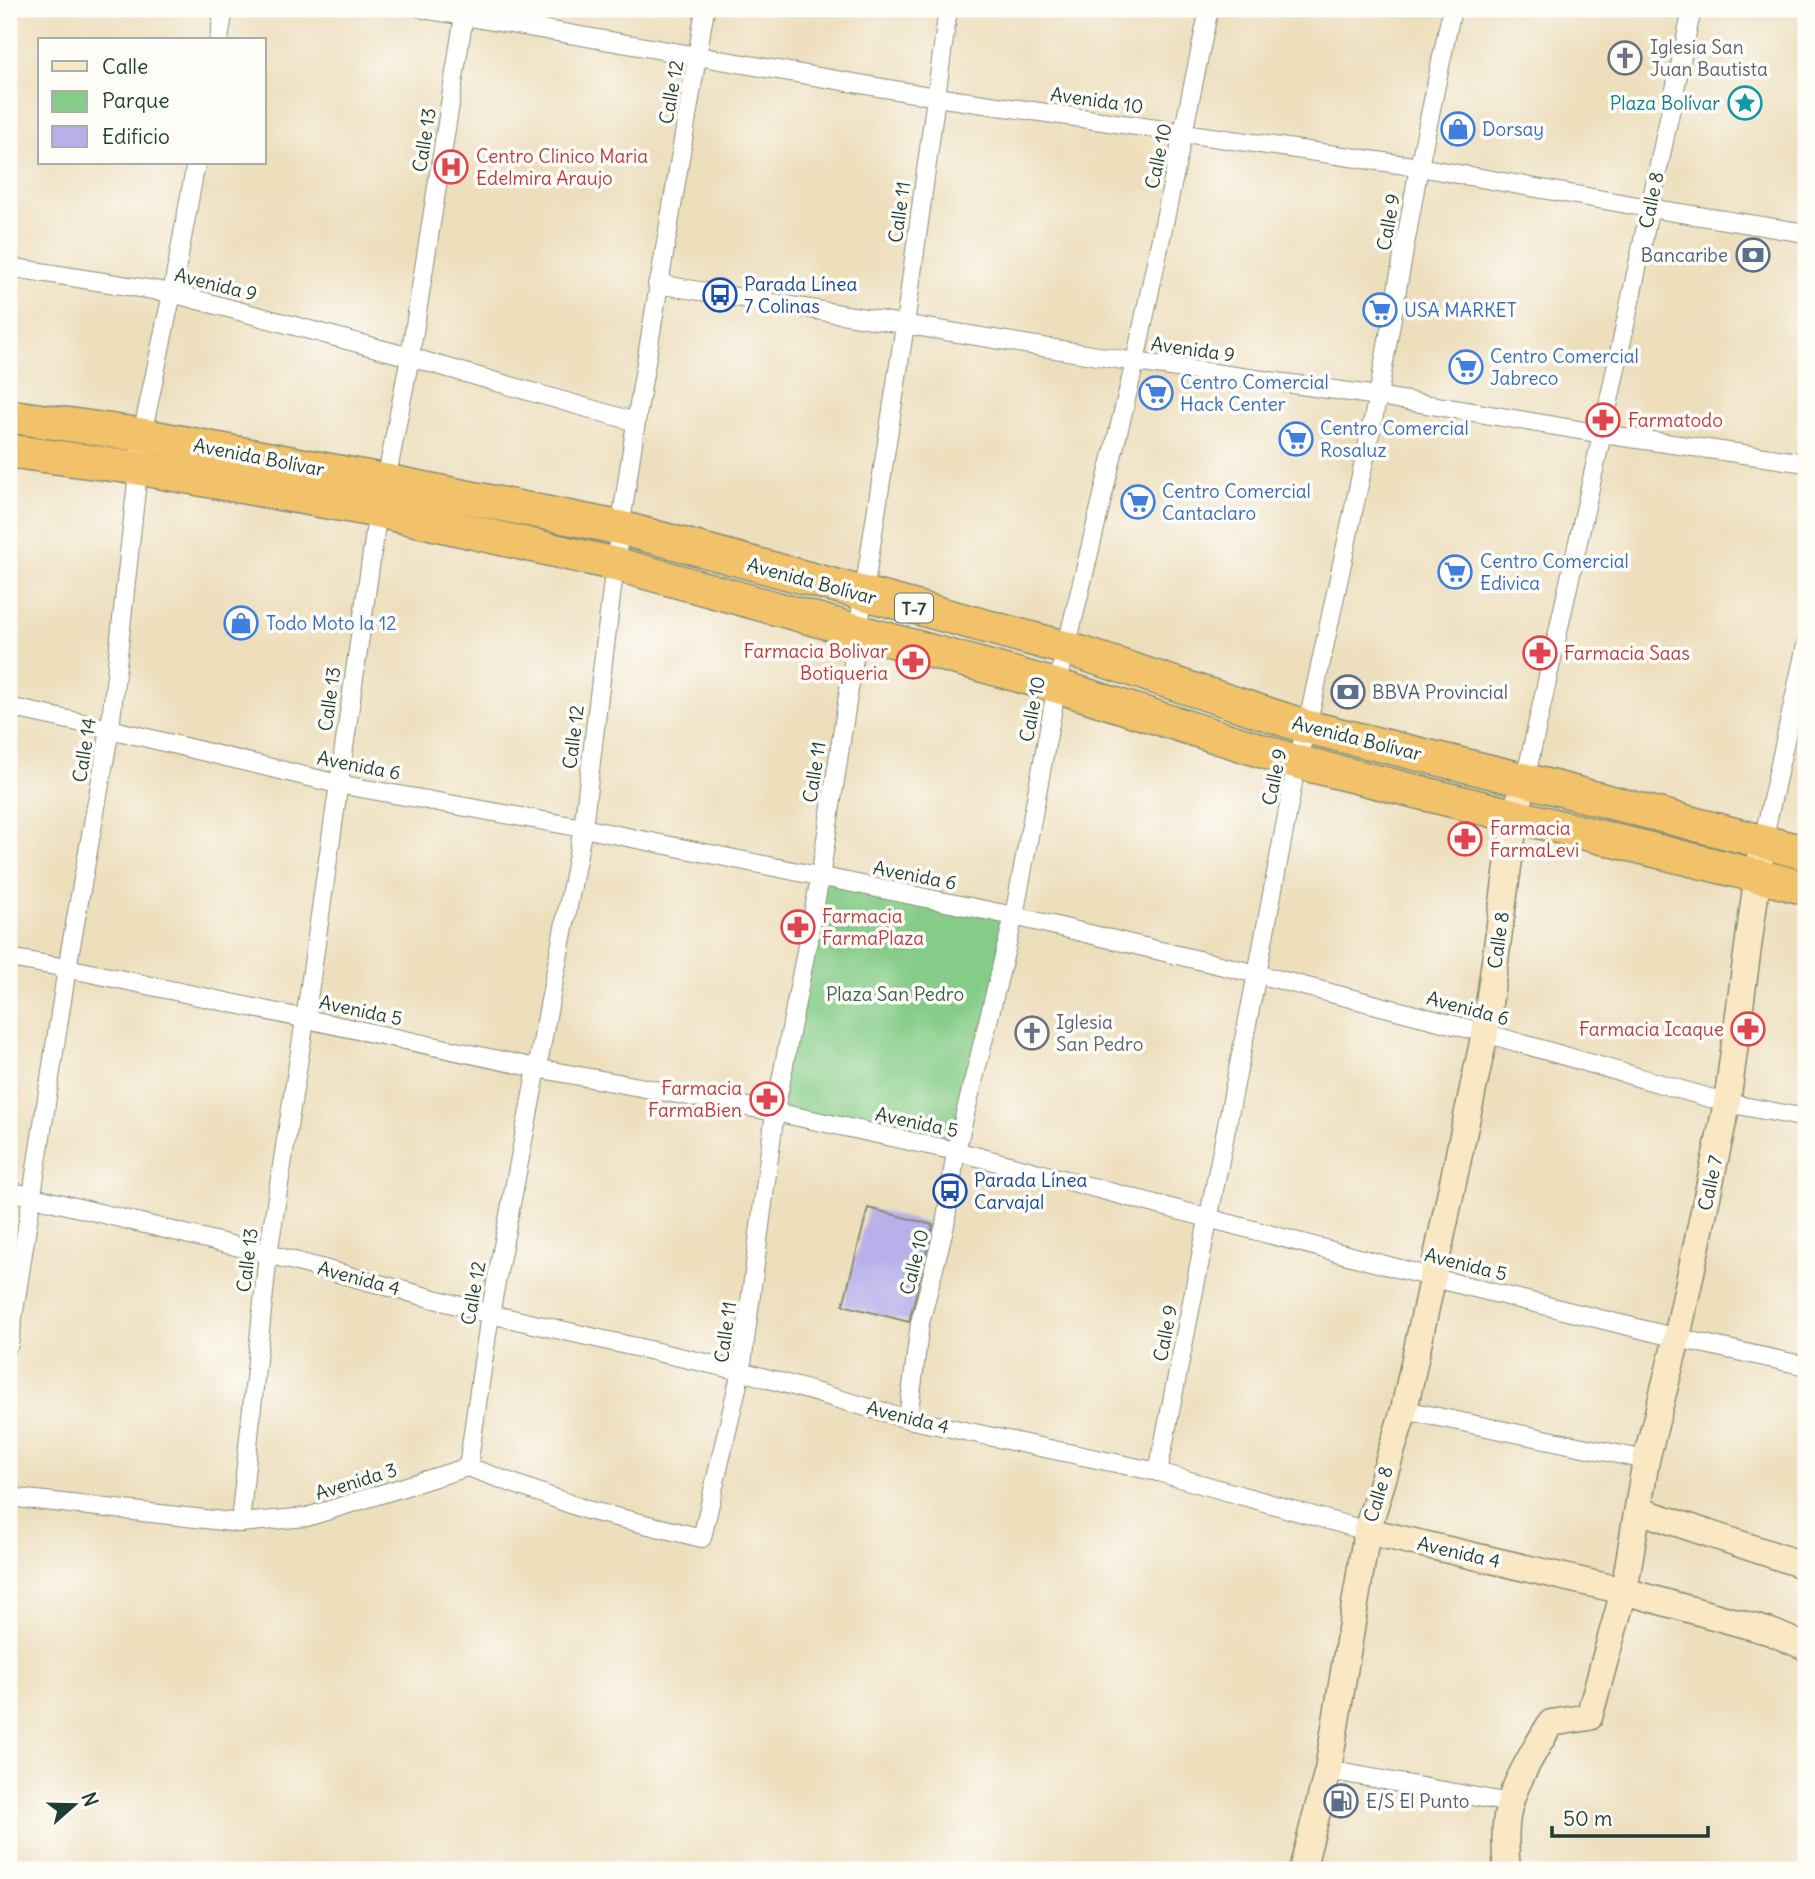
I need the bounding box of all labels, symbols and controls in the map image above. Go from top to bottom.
place label: Iglesia San Juan Bautista [1650,35,1768,81]
legend [38,38,266,164]
church icon: Iglesia San Juan Bautista [1606,39,1644,77]
text: Calle [102,53,148,80]
street label: Calle 12 [654,58,688,126]
street label: Avenida 10 [1049,82,1145,118]
place icon: Plaza Bolívar [1726,84,1764,122]
text: Parque [102,87,170,114]
place label: Plaza Bolívar [1610,91,1720,115]
street label: Calle 13 [407,106,441,174]
shop icon: Dorsay [1439,110,1477,148]
place label: Dorsay [1482,117,1544,141]
street label: Calle 10 [1139,121,1177,191]
text: Edificio [102,123,170,150]
place label: Centro Clinico Maria Edelmira Araujo [476,144,648,190]
hospital icon: Centro Clinico Maria Edelmira Araujo [432,148,470,186]
street label: Calle 8 [1633,169,1669,231]
street label: Calle 11 [883,180,915,244]
street label: Calle 9 [1371,192,1405,252]
bank icon: Bancaribe [1734,236,1772,274]
place label: Bancaribe [1641,243,1728,267]
street label: Avenida 9 [172,262,260,306]
place label: Parada Línea 7 Colinas [744,272,858,318]
bus stop icon: Parada Línea 7 Colinas [701,276,739,314]
supermarket icon: USA MARKET [1361,291,1399,329]
place label: USA MARKET [1404,298,1517,322]
street label: Avenida 9 [1150,331,1236,367]
place label: Centro Comercial Jabreco [1490,344,1639,390]
supermarket icon: Centro Comercial Jabreco [1447,348,1485,386]
place label: Centro Comercial Hack Center [1180,370,1329,416]
supermarket icon: Centro Comercial Hack Center [1137,374,1175,412]
pharmacy icon: Farmatodo [1584,401,1622,439]
place label: Farmatodo [1628,408,1723,432]
place label: Centro Comercial Rosaluz [1320,416,1469,462]
supermarket icon: Centro Comercial Rosaluz [1277,420,1315,458]
street label: Avenida Bolívar [192,433,327,481]
place label: Centro Comercial Cantaclaro [1162,479,1311,525]
supermarket icon: Centro Comercial Cantaclaro [1119,483,1157,521]
place label: Centro Comercial Edivica [1480,549,1629,595]
street label: Avenida Bolívar [745,552,879,610]
supermarket icon: Centro Comercial Edivica [1436,553,1474,591]
road number: T-7 [895,594,933,622]
shop icon: Todo Moto la 12 [222,604,260,642]
place label: Todo Moto la 12 [266,611,397,635]
pharmacy icon: Farmacia Saas [1521,634,1559,672]
place label: Farmacia Bolivar Botiqueria [743,639,888,685]
place label: Farmacia Saas [1564,641,1690,665]
pharmacy icon: Farmacia Bolivar Botiqueria [894,643,932,681]
street label: Calle 13 [313,665,345,733]
bank icon: BBVA Provincial [1329,673,1367,711]
street label: Calle 10 [1014,674,1050,744]
place label: BBVA Provincial [1372,680,1508,704]
street label: Calle 12 [557,704,589,770]
street label: Avenida Bolívar [1290,710,1425,766]
street label: Calle 14 [67,716,101,784]
street label: Calle 11 [797,740,831,804]
street label: Avenida 6 [315,745,403,785]
street label: Calle 9 [1256,746,1292,808]
place label: Farmacia FarmaLevi [1490,816,1579,862]
pharmacy icon: Farmacia FarmaLevi [1446,820,1484,858]
street label: Avenida 6 [871,855,959,895]
place label: Farmacia FarmaPlaza [822,904,924,950]
pharmacy icon: Farmacia FarmaPlaza [779,908,817,946]
street label: Calle 8 [1482,910,1514,970]
park label: Plaza San Pedro [826,982,964,1006]
street label: Avenida 6 [1424,985,1512,1031]
street label: Avenida 5 [317,990,405,1030]
place label: Iglesia San Pedro [1056,1010,1143,1056]
pharmacy icon: Farmacia Icaque [1729,1010,1767,1048]
church icon: Iglesia San Pedro [1013,1014,1051,1052]
place label: Farmacia Icaque [1579,1017,1724,1041]
place label: Farmacia FarmaBien [648,1076,742,1122]
pharmacy icon: Farmacia FarmaBien [748,1080,786,1118]
street label: Avenida 5 [873,1102,961,1142]
street label: Calle 7 [1692,1153,1728,1213]
place label: Parada Línea Carvajal [974,1168,1088,1214]
bus stop icon: Parada Línea Carvajal [931,1172,969,1210]
street label: Calle 13 [231,1226,263,1294]
street label: Calle 10 [894,1227,934,1297]
street label: Avenida 5 [1422,1242,1510,1286]
street label: Avenida 4 [315,1255,403,1301]
street label: Calle 12 [456,1259,490,1327]
street label: Calle 11 [709,1300,741,1364]
street label: Calle 9 [1148,1303,1182,1363]
street label: Avenida 4 [864,1395,952,1439]
street label: Avenida 3 [312,1457,400,1505]
street label: Calle 8 [1358,1463,1398,1525]
street label: Avenida 4 [1415,1531,1503,1573]
north arrow [38,1770,108,1840]
fuel station icon: E/S El Punto [1322,1782,1360,1820]
text: N [76,1789,103,1809]
place label: E/S El Punto [1366,1789,1470,1813]
scale bar [1552,1795,1708,1839]
text: 50 m [1563,1805,1612,1832]

